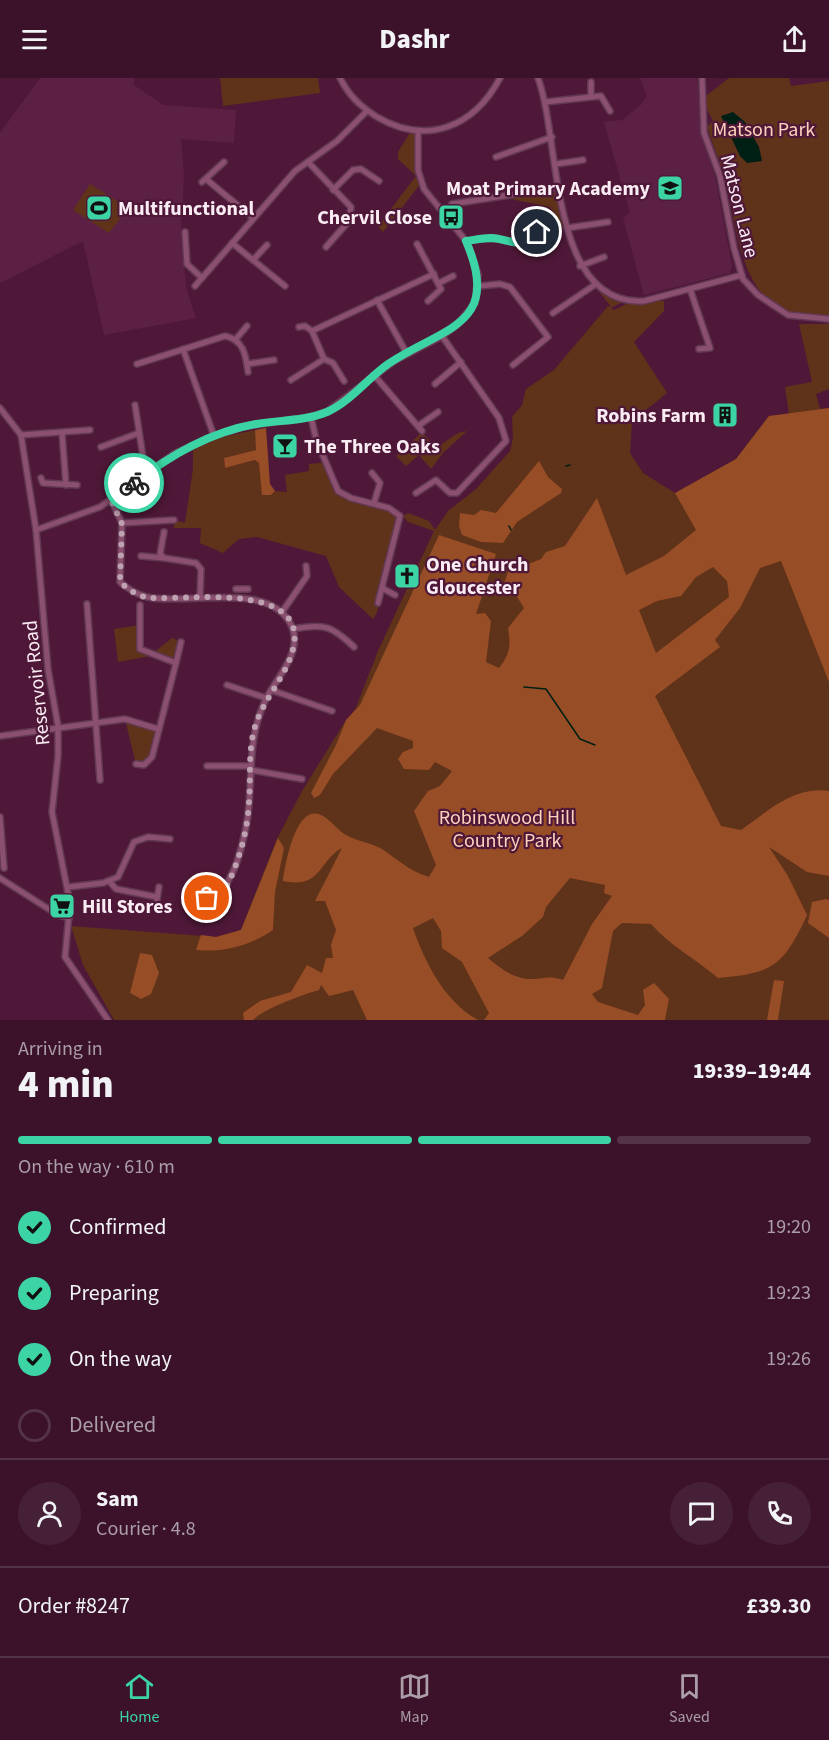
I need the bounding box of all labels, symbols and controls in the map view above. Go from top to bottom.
text: Dashr [379,20,450,59]
icon: menu [18,23,51,56]
icon: share [778,23,811,56]
park label: Matson Park [713,116,815,144]
street label: Matson Lane [713,152,765,261]
school or university icon: Moat Primary Academy [655,173,685,203]
place label: Moat Primary Academy [446,175,651,203]
sports icon: Multifunctional [84,193,114,223]
place label: Multifunctional [118,195,255,223]
bus stop icon: Chervil Close [436,202,466,232]
place label: Chervil Close [317,204,432,232]
pin [511,206,562,257]
icon: home [520,215,553,248]
building icon: Robins Farm [710,400,740,430]
place label: Robins Farm [596,402,706,430]
bar icon: The Three Oaks [270,431,300,461]
place label: The Three Oaks [304,433,440,461]
courier [104,453,164,513]
icon: bike [118,467,151,500]
place label: One Church Gloucester [426,551,528,602]
church icon: One Church Gloucester [392,561,422,591]
street label: Reservoir Road [16,619,57,747]
park label: Robinswood Hill Country Park [439,804,575,855]
pin [181,872,232,923]
icon: bag [190,881,223,914]
supermarket icon: Hill Stores [47,891,77,921]
place label: Hill Stores [82,893,173,921]
text: Arriving in [18,1035,103,1063]
text: 19:39–19:44 [693,1055,811,1087]
text: 4 min [18,1057,114,1113]
text: On the way · 610 m [18,1153,175,1181]
icon: check [18,1211,51,1244]
text: Confirmed [69,1211,166,1243]
text: 19:20 [766,1213,811,1241]
icon: check [18,1277,51,1310]
text: Preparing [69,1277,159,1309]
text: 19:23 [766,1279,811,1307]
icon: check [18,1343,51,1376]
text: On the way [69,1343,172,1375]
text: 19:26 [766,1345,811,1373]
text: Delivered [69,1409,156,1441]
button: person [18,1482,81,1545]
button: chat [670,1482,733,1545]
button: phone [748,1482,811,1545]
text: Sam [96,1483,139,1515]
text: Courier · 4.8 [96,1515,196,1543]
text: Order #8247 [18,1590,130,1622]
text: £39.30 [746,1590,811,1622]
tab: Home [119,1670,159,1728]
tab: Map [398,1670,431,1728]
tab: Saved [669,1670,710,1728]

